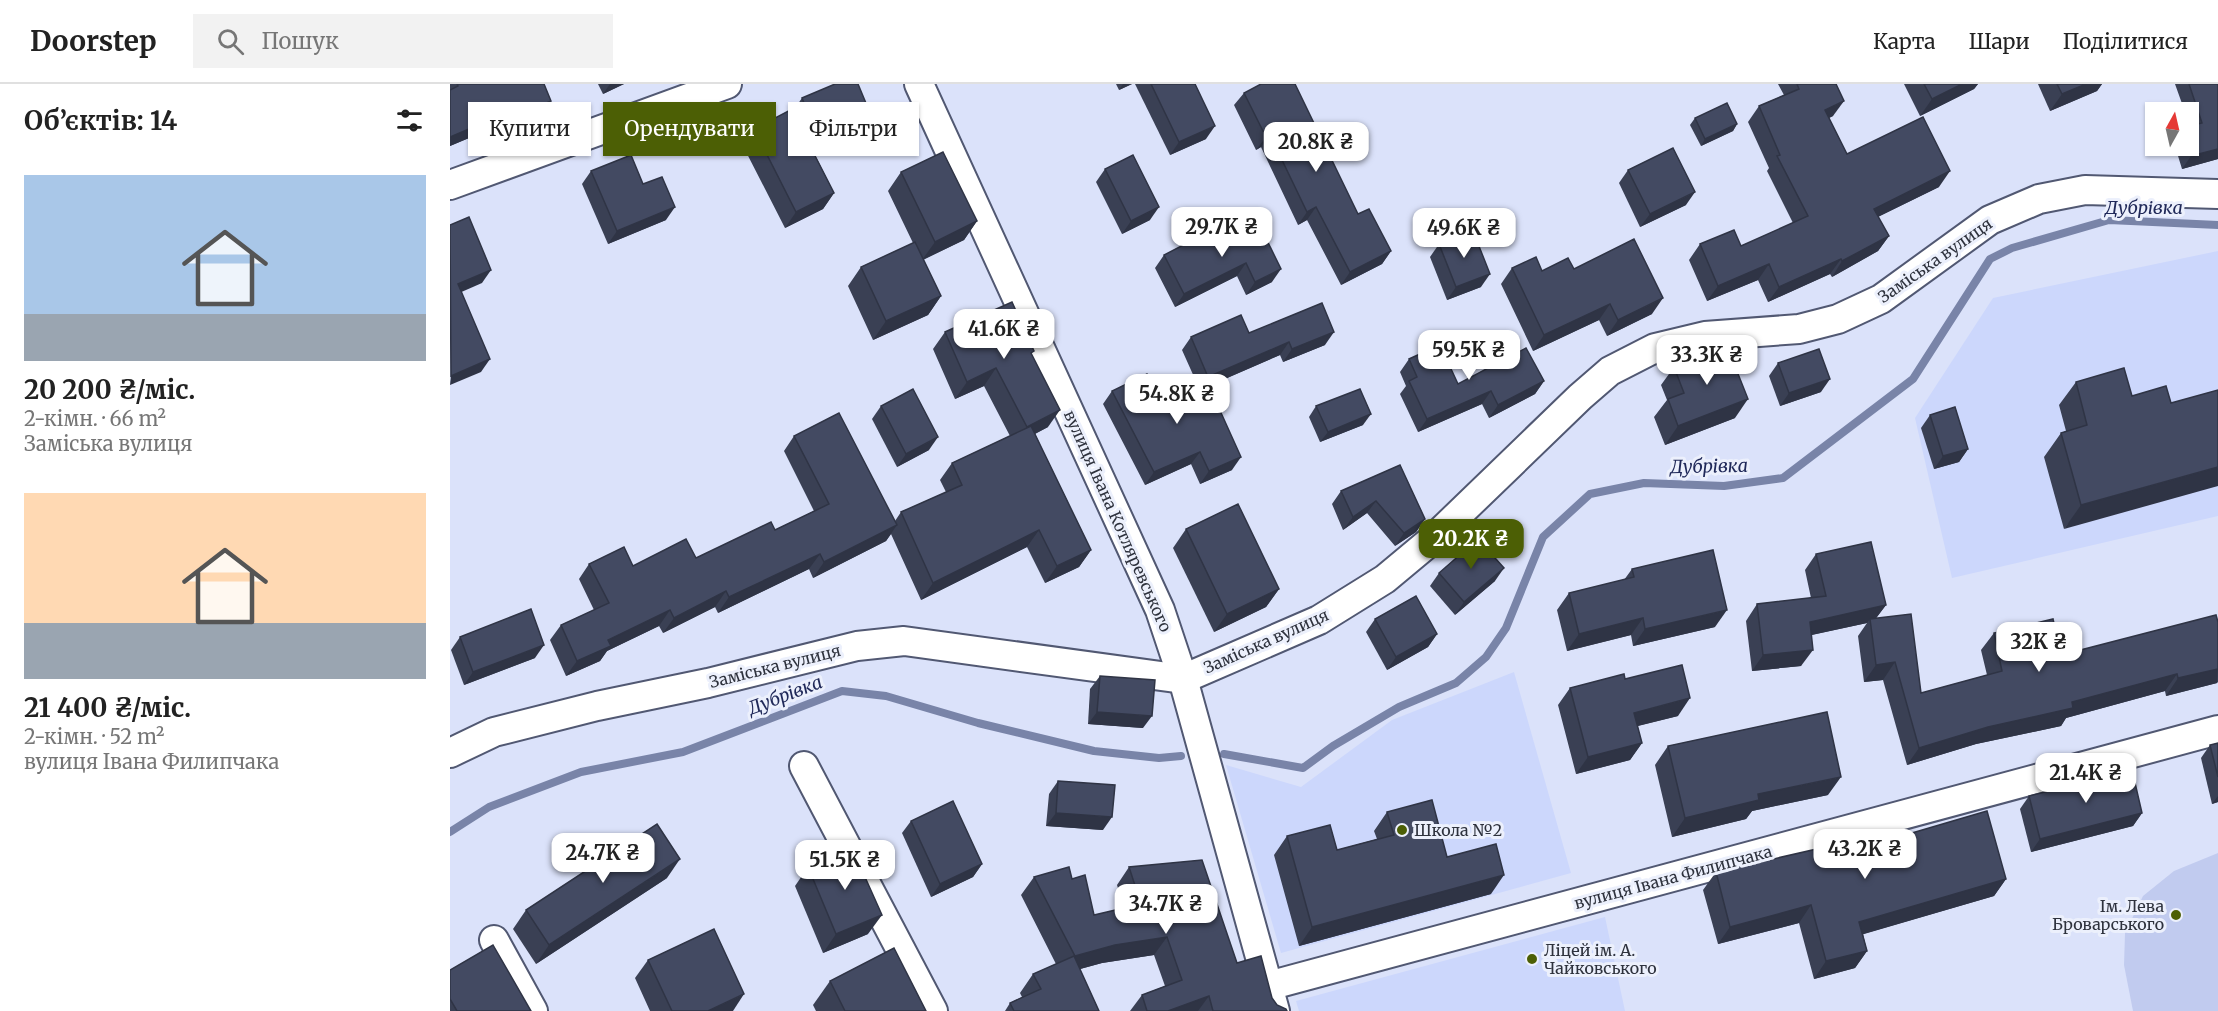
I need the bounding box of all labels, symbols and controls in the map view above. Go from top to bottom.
search box [193,14,613,68]
text: Doorstep [30,23,157,59]
icon: search [214,25,247,58]
text: Пошук [262,27,339,55]
text: Карта [1873,28,1935,55]
text: Шари [1968,28,2030,55]
text: Поділитися [2063,28,2188,55]
chip: Купити [468,102,591,156]
chip: Орендувати [603,102,776,156]
chip: Фільтри [788,102,919,156]
north arrow [2145,102,2199,156]
map controls [2145,102,2199,156]
text: Об’єктів: 14 [24,104,177,137]
icon: filters [393,104,426,137]
pin: 20.8K ₴ [1261,122,1371,173]
text: 20.8K ₴ [1278,129,1354,154]
water label: Дубрівка [2103,196,2183,219]
pin: 29.7K ₴ [1167,207,1277,258]
pin: 49.6K ₴ [1409,208,1519,259]
street label: Заміська вулиця [1874,213,1996,307]
icon: home [171,214,279,322]
text: 29.7K ₴ [1185,214,1259,239]
text: 49.6K ₴ [1427,215,1501,240]
pin: 41.6K ₴ [949,309,1059,360]
text: 41.6K ₴ [967,316,1041,341]
pin: 59.5K ₴ [1414,330,1524,381]
pin: 33.3K ₴ [1652,335,1762,386]
text: 59.5K ₴ [1432,337,1506,362]
text: 33.3K ₴ [1670,342,1744,367]
text: 20 200 ₴/міс. [24,373,195,406]
pin: 54.8K ₴ [1122,374,1232,425]
text: 54.8K ₴ [1139,381,1215,406]
text: 2-кімн. · 66 m² [24,406,166,431]
street label: вулиця Івана Котляревського [1060,407,1176,635]
text: Заміська вулиця [24,431,192,456]
water label: Дубрівка [1668,454,1748,478]
pin: 20.2K ₴ [1416,519,1526,570]
text: 20.2K ₴ [1433,526,1509,551]
icon: home [171,532,279,640]
street label: Заміська вулиця [1200,604,1332,678]
pin: 32K ₴ [1997,622,2081,673]
text: 32K ₴ [2010,629,2068,654]
street label: Заміська вулиця [707,640,843,692]
water label: Дубрівка [743,670,825,720]
text: 21 400 ₴/міс. [24,691,191,724]
text: 2-кімн. · 52 m² [24,724,164,749]
text: вулиця Івана Филипчака [24,749,279,774]
pin: 21.4K ₴ [2031,753,2141,804]
text: 21.4K ₴ [2049,760,2123,785]
place label: Школа №2 [1414,820,1502,840]
marker: Школа №2 [1395,823,1409,837]
pin: 43.2K ₴ [1810,829,1920,880]
pin: 24.7K ₴ [548,833,658,884]
text: 43.2K ₴ [1827,836,1903,861]
text: 24.7K ₴ [566,840,640,865]
pin: 51.5K ₴ [790,840,900,891]
street label: вулиця Івана Филипчака [1572,841,1775,913]
text: 51.5K ₴ [809,847,881,872]
pin: 34.7K ₴ [1111,884,1221,935]
text: 34.7K ₴ [1129,891,1203,916]
place label: Ім. Лева Броварського [2052,896,2164,934]
marker: Ім. Лева Броварського [2169,908,2183,922]
place label: Ліцей ім. А. Чайковського [1544,940,1657,978]
marker: Ліцей ім. А. Чайковського [1525,952,1539,966]

